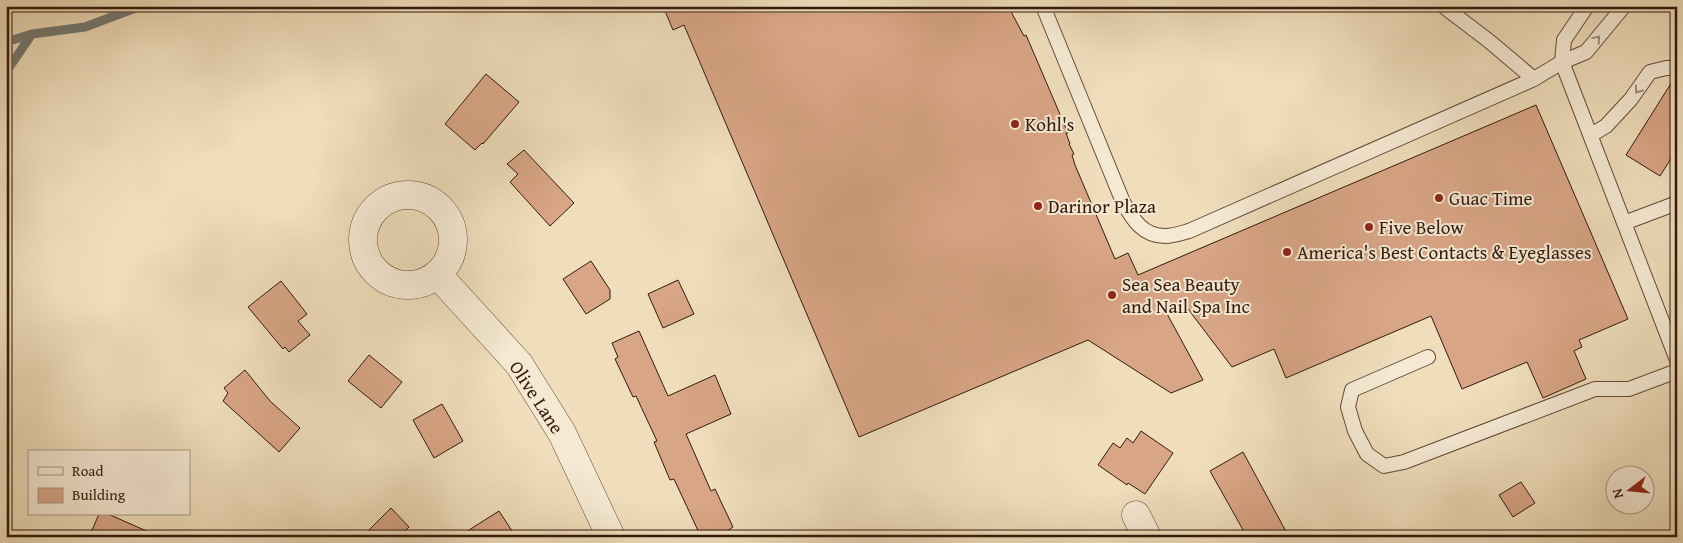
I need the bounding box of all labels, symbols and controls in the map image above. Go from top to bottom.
one-way arrow [1591,36,1600,45]
one-way arrow [1635,84,1643,93]
place label: Kohl's [1025,110,1074,138]
marker: Kohl's [1009,118,1021,130]
place label: Guac Time [1449,184,1533,212]
place label: Darinor Plaza [1048,192,1156,220]
marker: Guac Time [1433,192,1445,204]
marker: Darinor Plaza [1032,200,1044,212]
place label: Five Below [1379,213,1464,241]
marker: Five Below [1363,221,1375,233]
place label: America's Best Contacts & Eyeglasses [1297,238,1591,266]
marker: America's Best Contacts & Eyeglasses [1281,246,1293,258]
place label: Sea Sea Beauty and Nail Spa Inc [1122,270,1250,320]
marker: Sea Sea Beauty and Nail Spa Inc [1106,289,1118,301]
street label: Olive Lane [503,355,571,439]
legend [28,450,190,516]
text: Road [72,460,103,481]
north arrow [1606,466,1656,516]
text: Building [72,484,126,505]
text: N [1606,486,1628,501]

